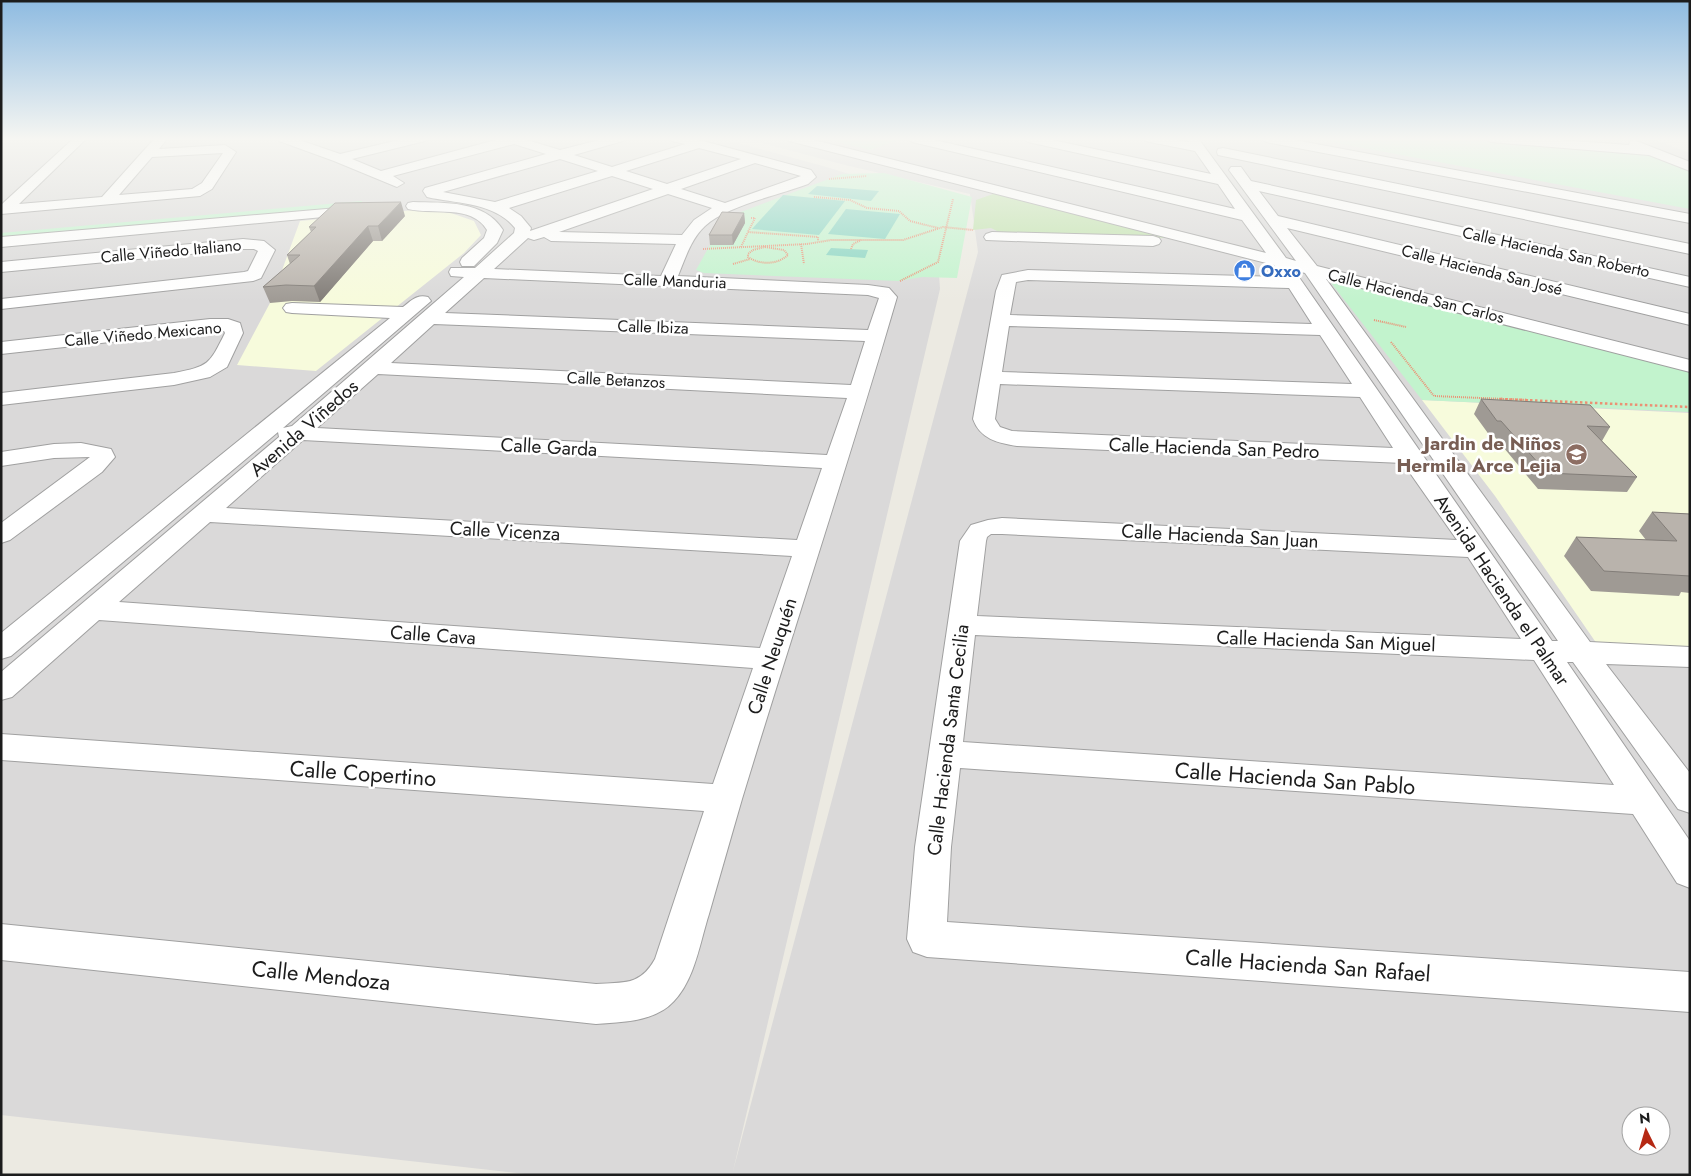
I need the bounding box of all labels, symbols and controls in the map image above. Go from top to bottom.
street label: Calle Hacienda San Roberto [1460,221,1652,283]
street label: Calle Viñedo Italiano [100,233,243,269]
street label: Calle Hacienda San José [1399,239,1565,301]
shop icon: Oxxo [1233,259,1257,283]
place label: Oxxo [1261,260,1301,283]
street label: Calle Hacienda San Carlos [1325,263,1507,329]
street label: Calle Manduria [623,268,727,294]
street label: Calle Ibiza [617,314,689,340]
street label: Calle Viñedo Mexicano [64,316,223,352]
street label: Calle Betanzos [566,366,666,394]
street label: Avenida Viñedos [244,373,364,483]
place label: Jardin de Niños Hermila Arce Lejia [1396,430,1561,479]
street label: Calle Garda [500,431,598,463]
street label: Calle Hacienda San Pedro [1108,431,1320,465]
school or university icon: Jardin de Niños Hermila Arce Lejia [1565,442,1589,466]
street label: Avenida Hacienda el Palmar [1428,489,1577,692]
street label: Calle Vicenza [449,515,561,547]
street label: Calle Hacienda San Juan [1121,517,1319,555]
street label: Calle Neuquén [740,594,804,718]
street label: Calle Cava [389,619,477,651]
street label: Calle Hacienda Santa Cecilia [920,623,976,857]
street label: Calle Hacienda San Miguel [1216,624,1436,658]
street label: Calle Copertino [289,752,437,794]
street label: Calle Hacienda San Pablo [1174,754,1416,802]
street label: Calle Hacienda San Rafael [1184,940,1432,990]
street label: Calle Mendoza [250,952,392,998]
north arrow [1621,1106,1671,1156]
text: N [1638,1108,1651,1128]

